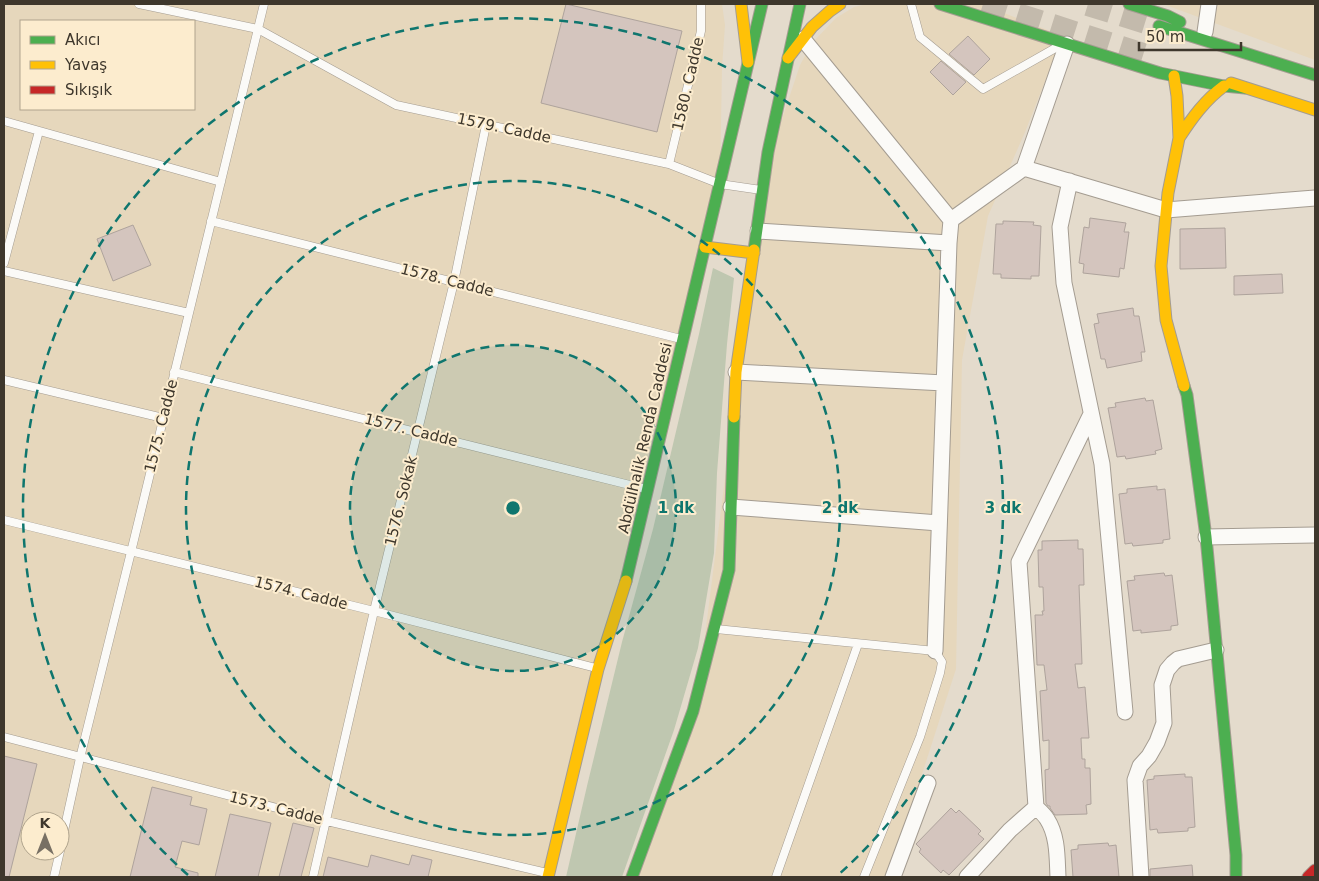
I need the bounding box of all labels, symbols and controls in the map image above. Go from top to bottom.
legend [20,20,195,110]
scale bar [1139,20,1242,52]
text: 50 m [1146,28,1184,46]
text: Akıcı [65,31,101,49]
street label: 1580. Cadde [668,35,708,133]
text: Yavaş [64,56,107,74]
text: Sıkışık [65,81,113,99]
street label: 1579. Cadde [455,109,553,147]
street label: 1578. Cadde [398,260,496,300]
street label: Abdülhalik Renda Caddesi [614,341,676,535]
street label: 1575. Cadde [141,377,181,475]
street label: 1577. Cadde [362,410,460,450]
street label: 1576. Sokak [381,454,421,548]
centre of rings [504,499,522,517]
text: 1 dk [658,499,695,517]
text: 2 dk [822,499,859,517]
text: 3 dk [985,499,1022,517]
street label: 1574. Cadde [252,573,350,613]
street label: 1573. Cadde [227,788,325,828]
north arrow [20,811,70,861]
text: K [40,815,52,831]

